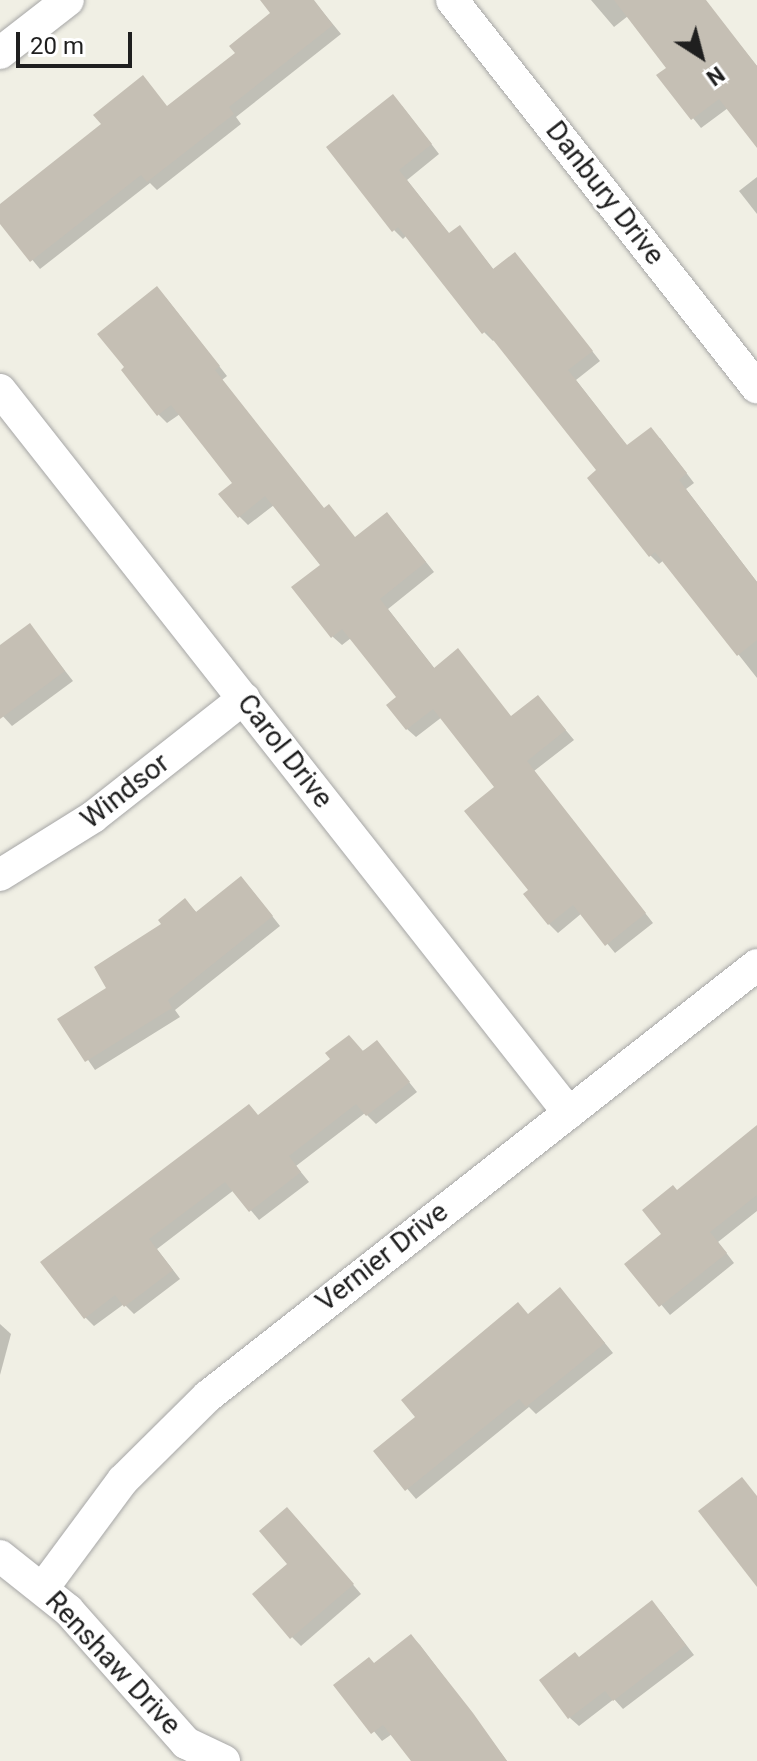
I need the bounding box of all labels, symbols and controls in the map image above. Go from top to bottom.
scale bar [20,16,136,66]
north arrow [661,16,741,96]
text: 20 m [30,32,84,60]
text: N [702,61,729,90]
street label: Danbury Drive [538,114,672,272]
street label: Carol Drive [230,687,340,815]
street label: Windsor [74,746,176,836]
street label: Vernier Drive [309,1195,455,1319]
street label: Renshaw Drive [38,1584,188,1742]

